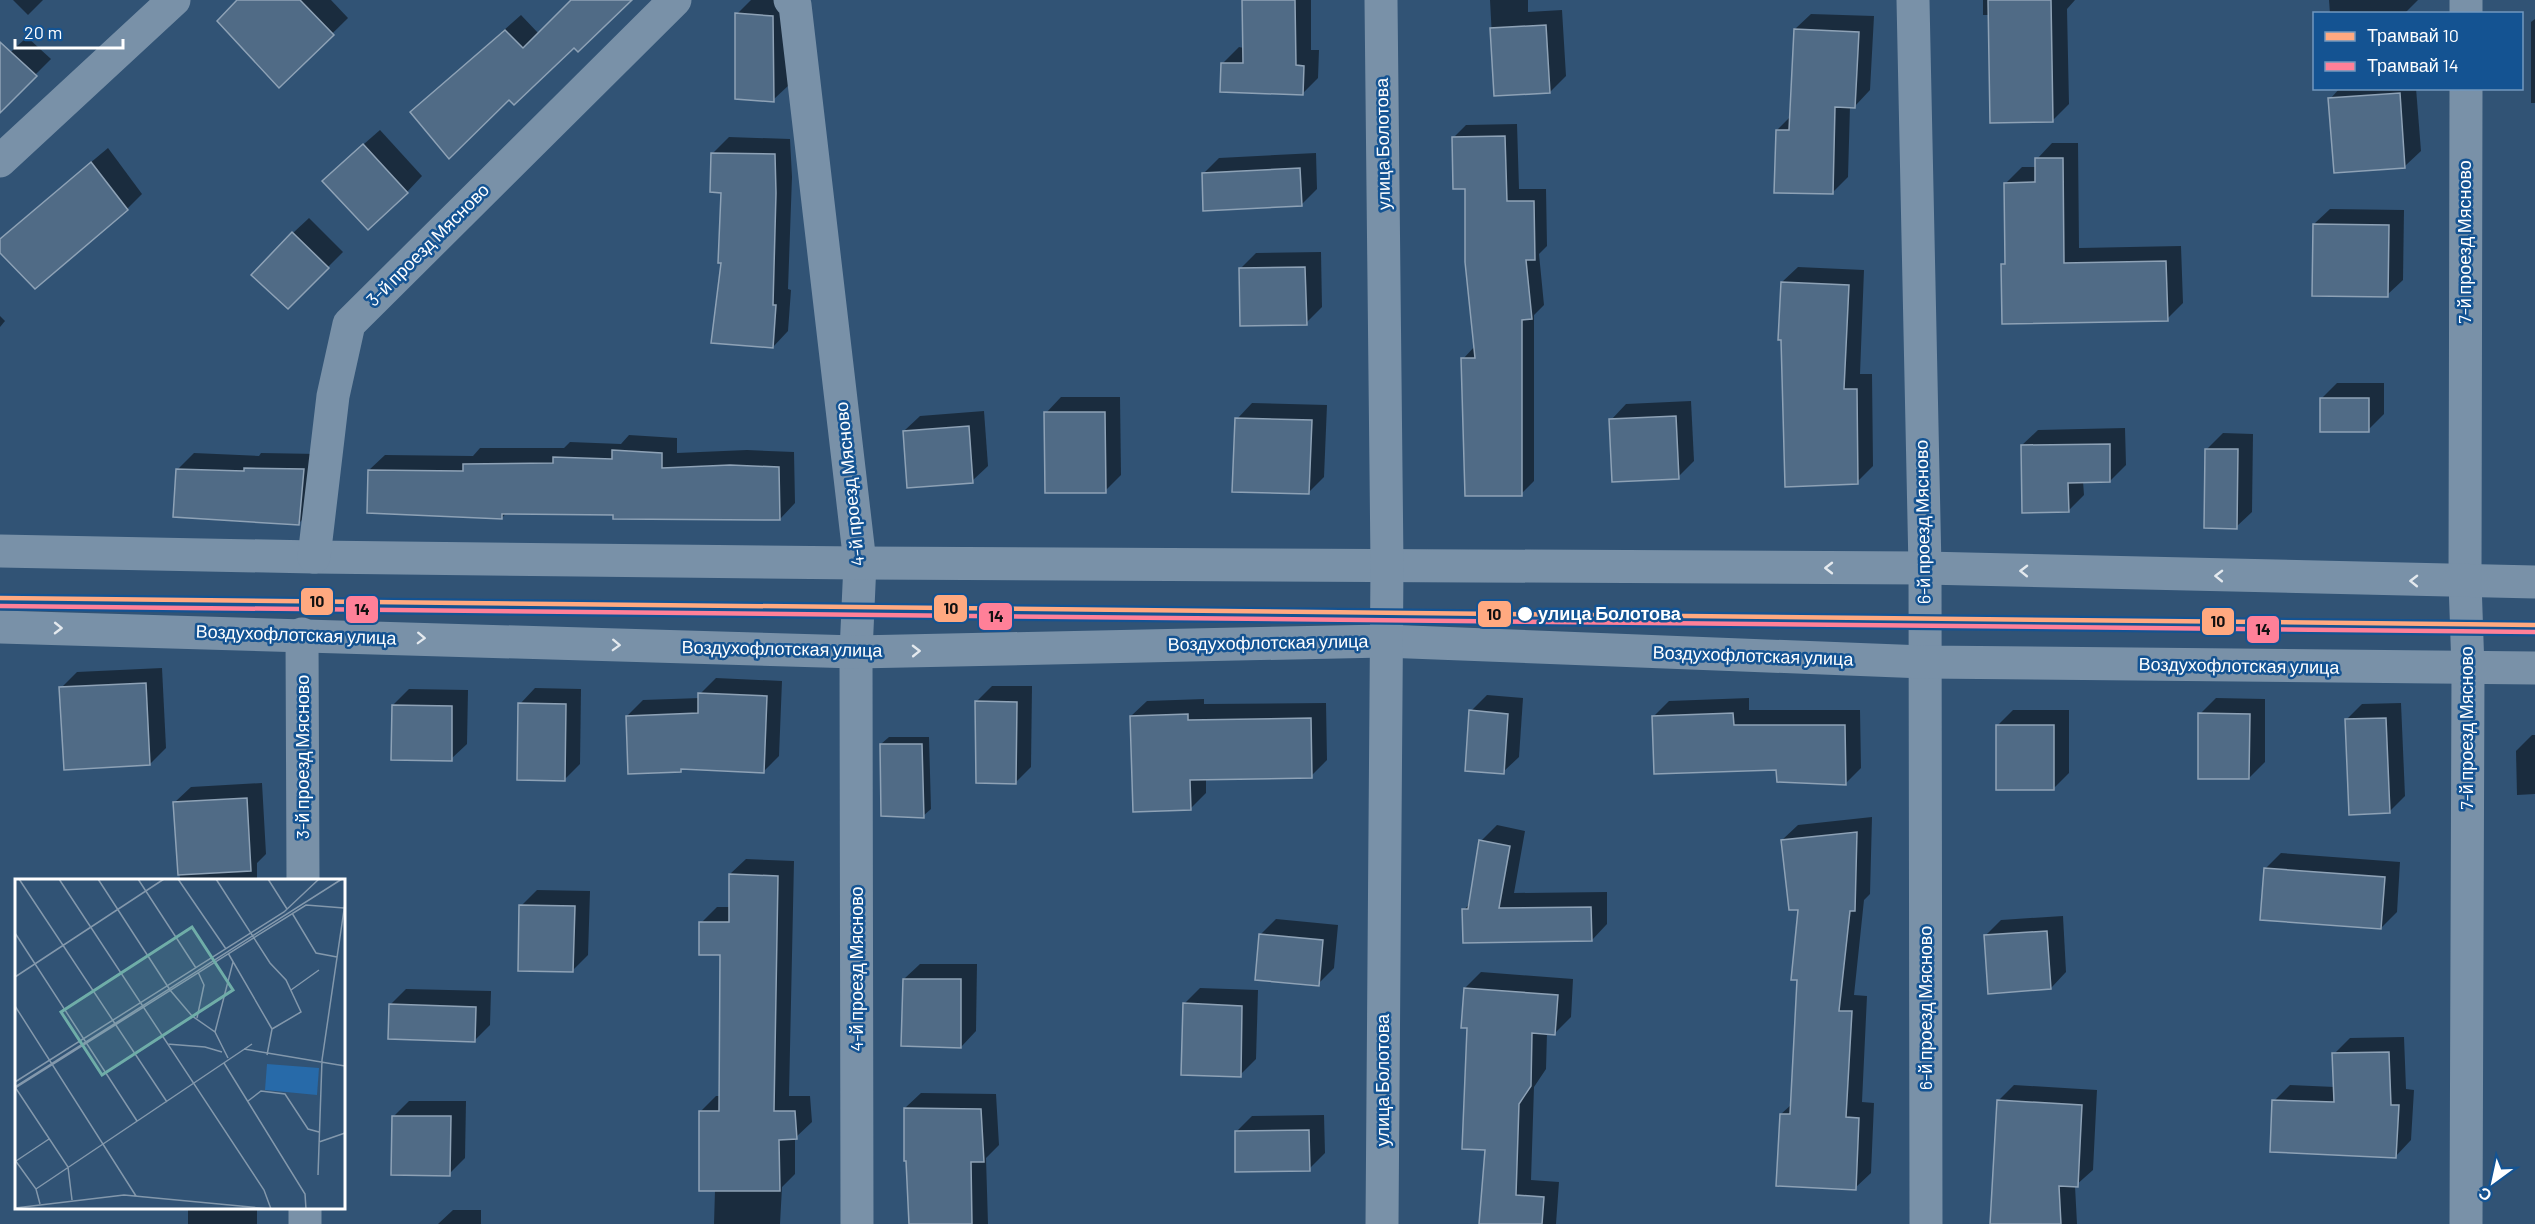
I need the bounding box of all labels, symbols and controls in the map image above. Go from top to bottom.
scale bar [15,12,123,50]
legend [2313,12,2523,90]
text: 20 m [24,21,62,43]
text: Трамвай 10 [2367,24,2459,46]
text: Трамвай 14 [2367,54,2459,76]
street label: улица Болотова [1370,77,1394,210]
street label: 7-й проезд Мясново [2453,160,2475,324]
street label: 3-й проезд Мясново [361,178,493,310]
street label: 4-й проезд Мясново [829,401,869,567]
street label: 6-й проезд Мясново [1910,440,1934,604]
one-way arrow [1824,562,1833,574]
one-way arrow [2019,565,2028,577]
one-way arrow [2214,570,2223,582]
one-way arrow [2409,575,2418,587]
line badge: 10 [300,587,334,616]
text: 10 [310,591,324,610]
line badge: 10 [933,594,968,623]
line badge: 14 [345,595,379,624]
text: 10 [944,598,958,617]
text: 14 [354,599,370,618]
line badge: 10 [1477,600,1512,628]
line badge: 14 [978,602,1013,631]
place label: улица Болотова [1538,602,1682,624]
text: 10 [1487,604,1501,623]
marker: улица Болотова [1516,605,1534,623]
text: 14 [988,606,1004,625]
line badge: 10 [2201,607,2235,636]
text: 10 [2211,611,2225,630]
line badge: 14 [2246,615,2280,644]
text: 14 [2255,619,2271,638]
street label: Воздухофлотская улица [195,620,398,649]
one-way arrow [54,622,63,634]
street label: Воздухофлотская улица [1167,629,1370,655]
one-way arrow [417,632,426,645]
street label: Воздухофлотская улица [681,635,884,661]
one-way arrow [612,638,621,651]
street label: Воздухофлотская улица [1652,641,1855,670]
one-way arrow [912,645,921,657]
street label: 7-й проезд Мясново [2455,646,2477,810]
street label: Воздухофлотская улица [2138,652,2341,678]
street label: 3-й проезд Мясново [291,675,313,839]
inset map [15,879,345,1209]
street label: 4-й проезд Мясново [845,886,867,1052]
street label: 6-й проезд Мясново [1914,926,1936,1090]
street label: улица Болотова [1371,1013,1393,1146]
north arrow [2463,1152,2523,1212]
text: С [2474,1184,2495,1206]

